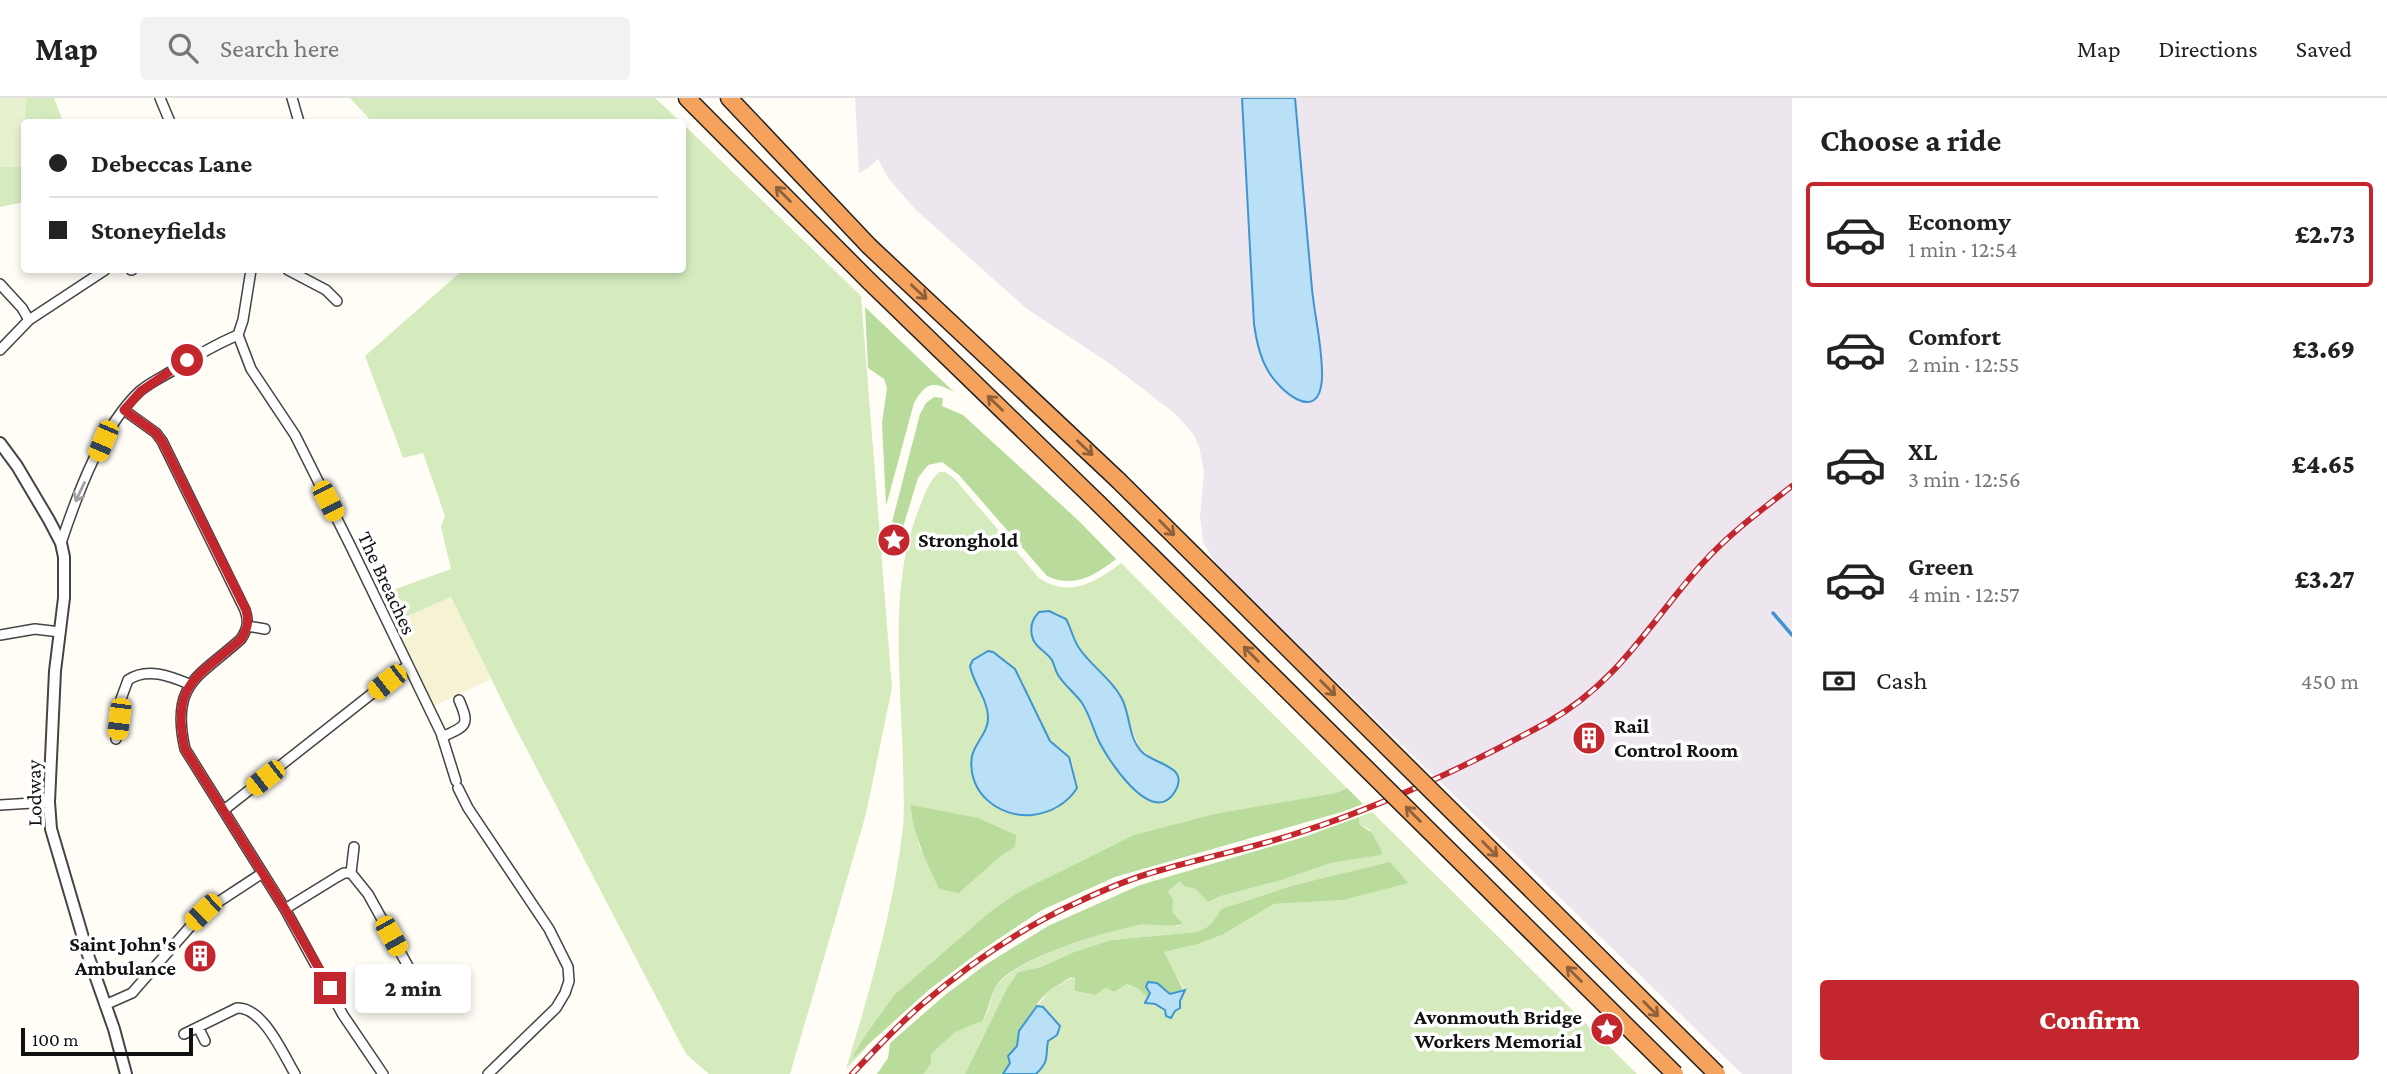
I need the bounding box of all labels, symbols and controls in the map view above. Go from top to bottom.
search box [140,17,630,80]
icon: search [164,29,202,67]
text: Map [35,30,98,67]
text: Search here [220,34,339,63]
text: Map [2077,35,2121,62]
text: Directions [2159,35,2258,62]
text: Saved [2296,35,2352,62]
text: Choose a ride [1820,122,2001,158]
text: Debeccas Lane [91,149,252,178]
one-way arrow [775,186,792,203]
icon: car [1824,203,1887,266]
text: Economy [1908,207,2011,236]
text: Stoneyfields [91,216,226,245]
text: £2.73 [2295,220,2355,249]
text: 1 min · 12:54 [1908,236,2017,262]
one-way arrow [910,284,927,301]
icon: car [1824,318,1887,381]
text: Comfort [1908,322,2001,351]
text: £3.69 [2292,335,2355,364]
route start [171,344,203,376]
text: 2 min · 12:55 [1908,351,2020,377]
one-way arrow [987,395,1004,412]
car [86,418,121,464]
icon: car [1824,433,1887,496]
text: XL [1908,437,1937,466]
one-way arrow [1076,440,1093,457]
text: £4.65 [2292,450,2355,479]
text: 3 min · 12:56 [1908,466,2021,492]
car [310,478,347,524]
one-way arrow [73,481,86,502]
one-way arrow [1158,520,1175,537]
place icon: Stronghold [875,521,913,559]
street label: The Breaches [353,528,421,638]
place label: Stronghold [918,528,1019,552]
icon: car [1824,548,1887,611]
text: Green [1908,552,1974,581]
text: £3.27 [2295,565,2355,594]
text: 4 min · 12:57 [1908,581,2020,607]
one-way arrow [1243,646,1260,663]
car [364,661,411,703]
icon: cash [1820,662,1858,700]
text: Cash [1876,666,1927,695]
text: 450 m [2301,668,2359,694]
one-way arrow [1320,680,1337,697]
car [107,697,132,741]
place label: Rail Control Room [1614,714,1738,762]
building icon: Rail Control Room [1570,719,1608,757]
car [242,757,289,799]
street label: Lodway [21,759,47,826]
one-way arrow [1404,806,1421,823]
one-way arrow [1481,840,1498,857]
car [181,890,226,934]
car [372,913,411,959]
place label: Saint John's Ambulance [69,932,176,980]
building icon: Saint John's Ambulance [181,937,219,975]
callout: 2 min [354,964,470,1012]
one-way arrow [1566,966,1583,983]
route end [314,972,346,1004]
text: 2 min [385,975,441,1001]
button: Confirm [1820,980,2359,1060]
one-way arrow [1643,1000,1660,1017]
place label: Avonmouth Bridge Workers Memorial [1413,1005,1582,1053]
place icon: Avonmouth Bridge Workers Memorial [1588,1010,1626,1048]
scale bar [21,1025,192,1057]
text: 100 m [32,1029,79,1050]

